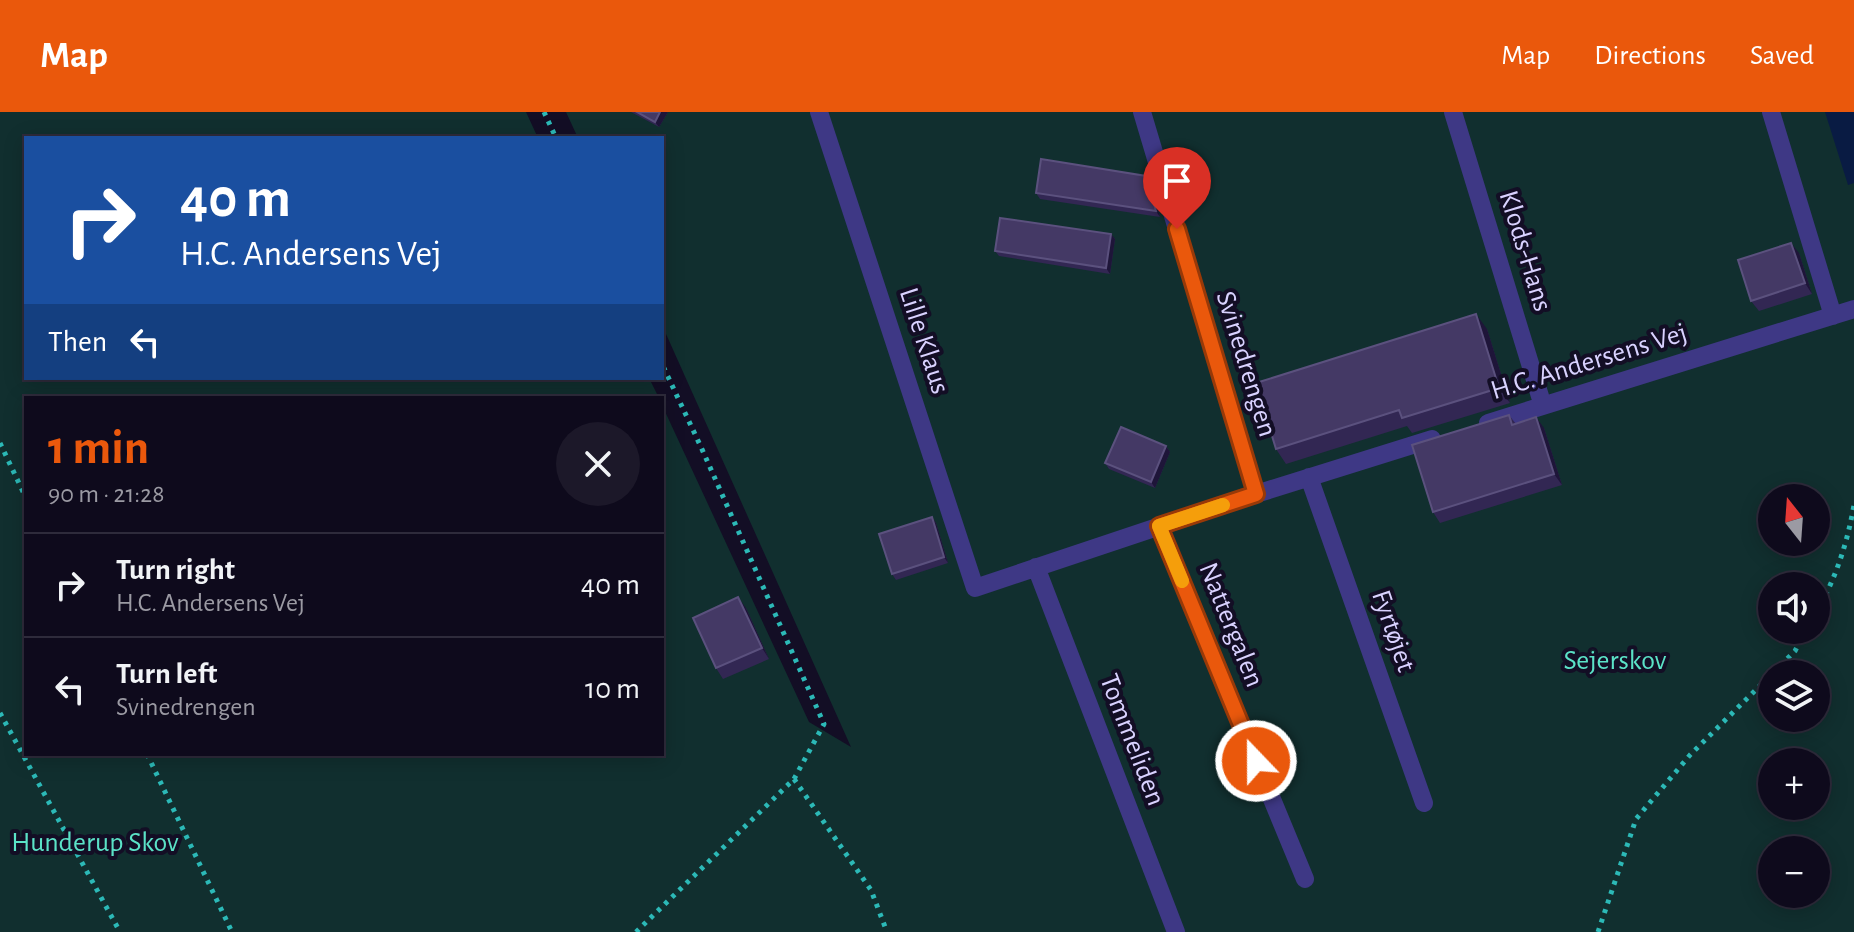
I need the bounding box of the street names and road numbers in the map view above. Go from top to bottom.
street label: Klods-Hans [1493,187,1557,315]
street label: Lille Klaus [894,285,954,397]
street label: Svinedrengen [1211,288,1281,440]
street label: H.C. Andersens Vej [1488,319,1690,405]
street label: Nattergalen [1193,559,1269,691]
street label: Fyrtøjet [1366,587,1420,675]
street label: Tommeliden [1094,670,1170,810]

